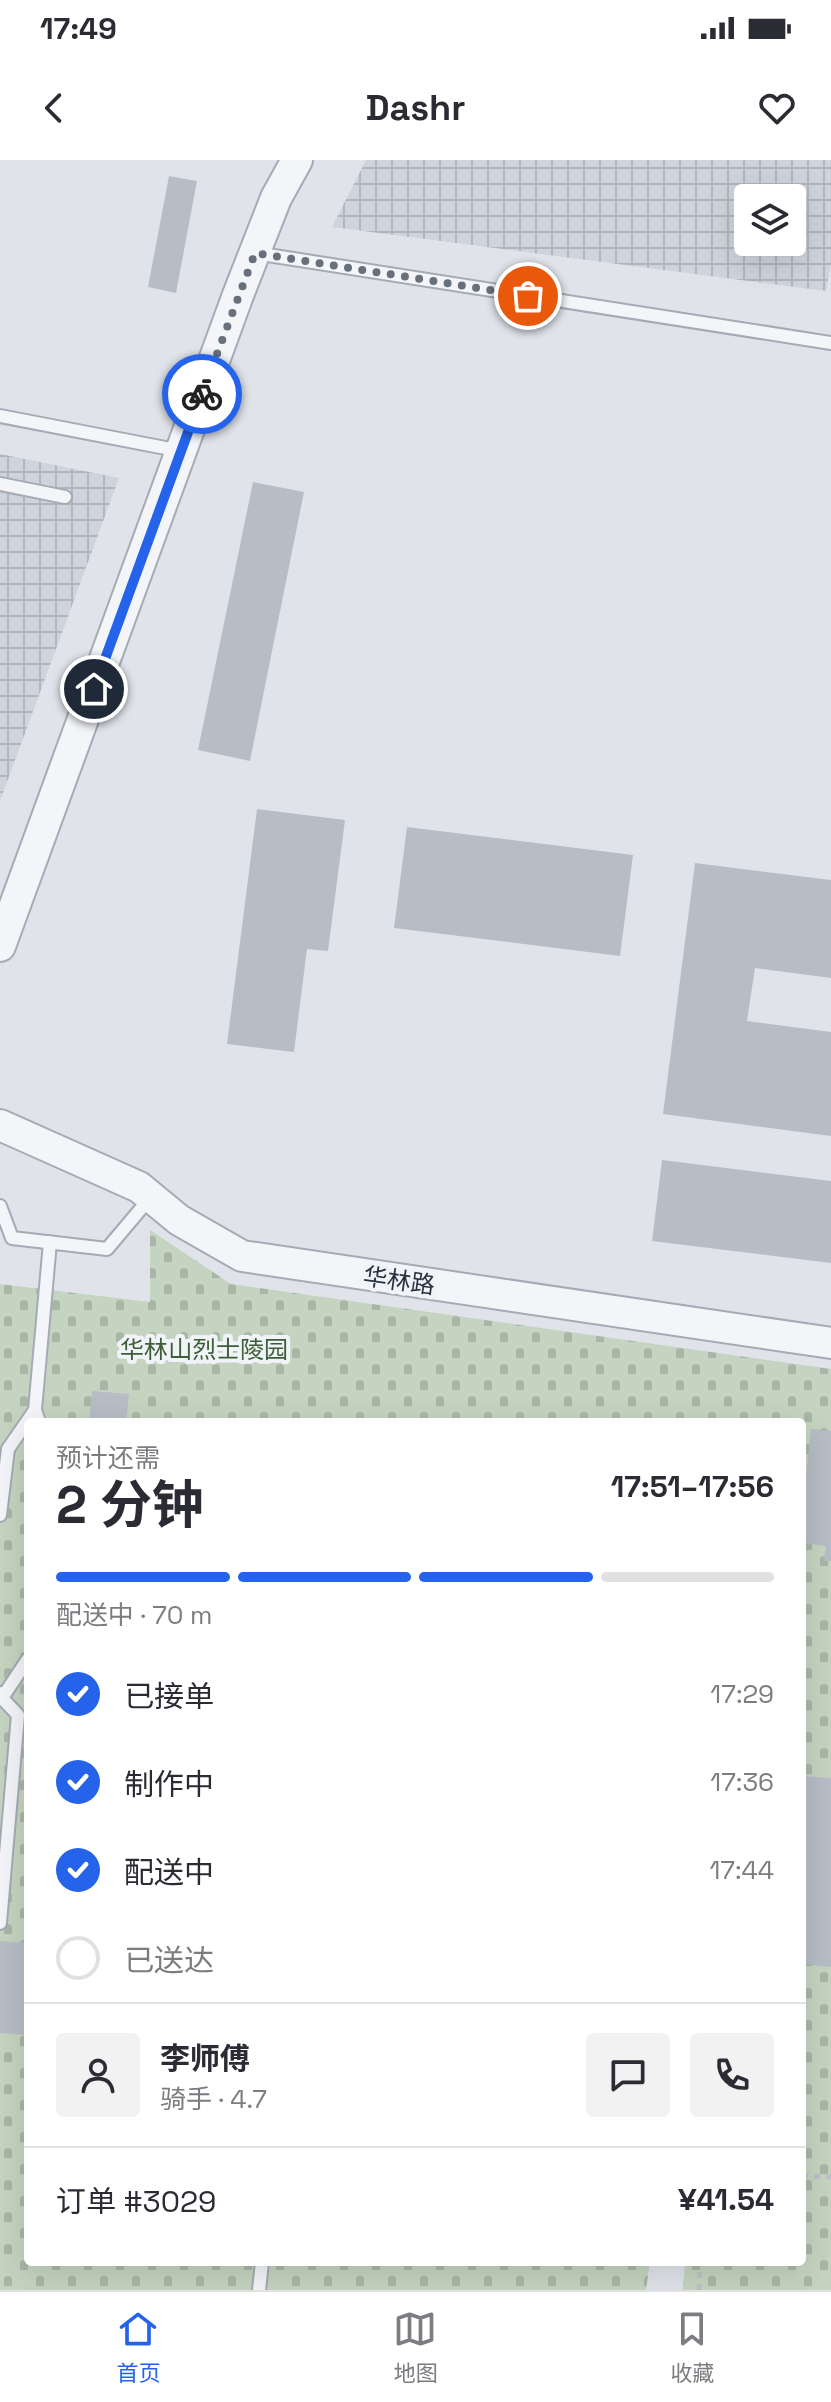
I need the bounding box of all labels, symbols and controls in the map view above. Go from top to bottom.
text: 17:49 [40,9,117,48]
text: Dashr [366,85,465,131]
icon: back [32,86,76,130]
icon: heart [755,86,799,130]
map controls [734,184,806,256]
button: layers [734,184,806,256]
pin [494,262,562,330]
icon: bag [506,274,550,318]
courier [162,354,242,434]
icon: bike [180,372,224,416]
pin [60,655,128,723]
icon: home [72,667,116,711]
street label: 华林路 [361,1260,437,1301]
park label: 华林山烈士陵园 [120,1334,288,1365]
text: 预计还需 [56,1441,160,1475]
text: 17:51–17:56 [611,1467,774,1506]
text: 2 分钟 [56,1472,204,1538]
text: 配送中 · 70 m [56,1598,212,1632]
icon: check [56,1672,100,1716]
text: 已接单 [124,1677,214,1716]
text: 17:29 [710,1677,774,1711]
icon: check [56,1760,100,1804]
text: 制作中 [124,1765,214,1804]
text: 17:36 [710,1765,774,1799]
icon: check [56,1848,100,1892]
text: 配送中 [124,1853,214,1892]
text: 17:44 [709,1853,774,1887]
text: 已送达 [124,1941,214,1980]
button: person [56,2033,140,2117]
button: chat [586,2033,670,2117]
button: phone [690,2033,774,2117]
text: 李师傅 [160,2039,250,2078]
text: 骑手 · 4.7 [160,2082,267,2116]
text: ¥41.54 [678,2180,774,2219]
text: 订单 #3029 [56,2182,216,2221]
tab: 首页 [116,2307,161,2387]
tab: 地图 [393,2307,438,2387]
tab: 收藏 [670,2307,715,2387]

